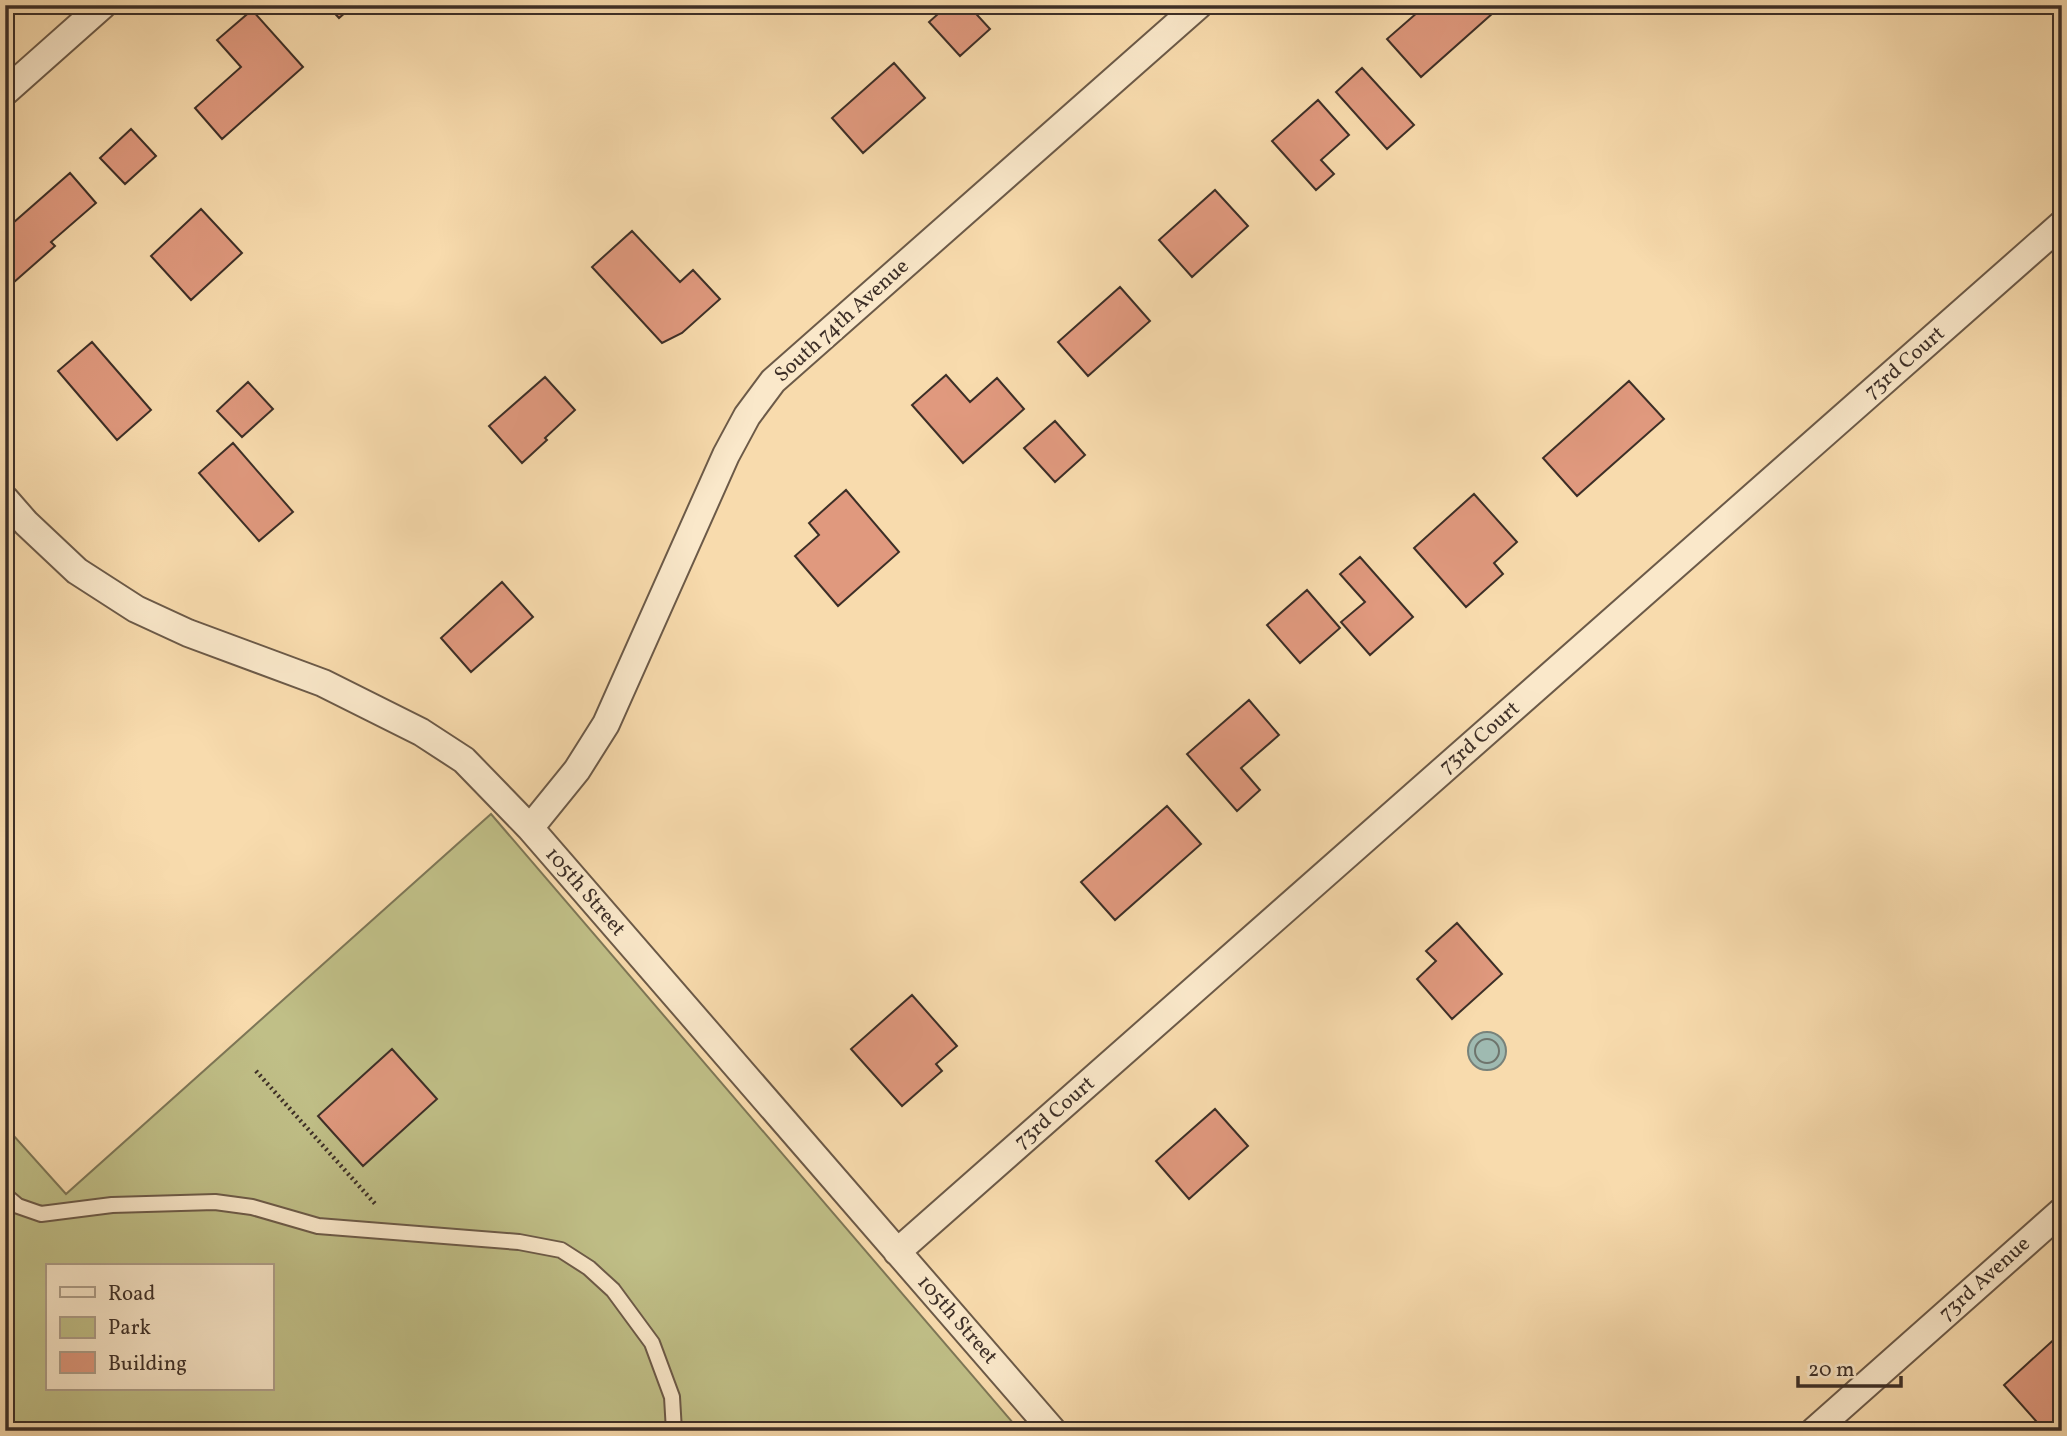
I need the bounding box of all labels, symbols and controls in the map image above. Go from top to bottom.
street label: South 74th Avenue [768,253,916,389]
street label: 73rd Court [1858,320,1952,406]
street label: 73rd Court [1433,695,1527,781]
street label: 105th Street [538,841,632,943]
street label: 73rd Court [1008,1070,1102,1156]
street label: 73rd Avenue [1933,1230,2037,1328]
legend [46,1264,273,1390]
street label: 105th Street [910,1269,1004,1371]
text: Road [108,1280,155,1309]
text: Park [108,1314,151,1343]
scale bar [1798,1345,1901,1389]
text: Building [108,1350,187,1379]
text: 20 m [1808,1356,1854,1385]

